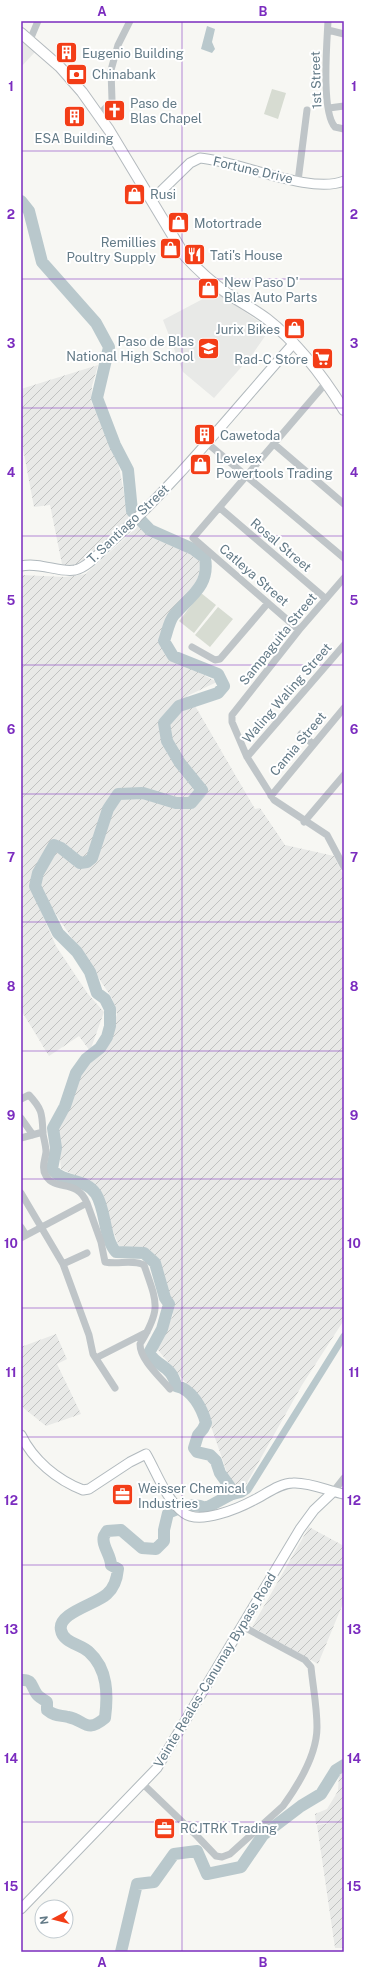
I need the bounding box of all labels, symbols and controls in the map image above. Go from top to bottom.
text: A [97,4,107,19]
text: B [259,4,268,19]
building icon: Eugenio Building [53,40,79,66]
place label: Eugenio Building [82,46,184,61]
street label: 1st Street [307,51,325,109]
bank icon: Chinabank [64,61,90,87]
place label: Chinabank [92,67,156,82]
text: 1 [8,79,14,94]
text: 1 [351,79,357,94]
place label: Paso de Blas Chapel [130,96,202,126]
church icon: Paso de Blas Chapel [101,97,127,123]
building icon: ESA Building [61,103,87,129]
place label: ESA Building [35,131,114,146]
street label: Fortune Drive [212,154,294,186]
shop icon: Rusi [122,181,148,207]
place label: Rusi [150,187,176,202]
text: 2 [7,207,15,222]
text: 2 [350,207,358,222]
shop icon: Motortrade [166,210,192,236]
place label: Motortrade [194,216,262,231]
place label: Remillies Poultry Supply [67,235,156,265]
shop icon: Remillies Poultry Supply [158,236,184,262]
restaurant icon: Tati's House [181,242,207,268]
place label: Tati's House [210,248,283,263]
place label: New Paso D' Blas Auto Parts [224,275,317,305]
shop icon: New Paso D' Blas Auto Parts [196,276,222,302]
shop icon: Jurix Bikes [282,316,308,342]
place label: Jurix Bikes [216,322,280,337]
place label: Paso de Blas National High School [66,334,194,364]
school or university icon: Paso de Blas National High School [196,335,222,361]
text: 3 [7,336,16,351]
text: 3 [350,336,359,351]
supermarket icon: Rad-C Store [310,346,336,372]
place label: Rad-C Store [234,352,308,367]
building icon: Cawetoda [192,422,218,448]
place label: Cawetoda [220,428,280,443]
place label: Levelex Powertools Trading [216,451,333,481]
shop icon: Levelex Powertools Trading [187,452,213,478]
text: 4 [7,465,16,480]
text: 4 [350,465,359,480]
street label: T. Santiago Street [84,481,172,567]
street label: Rosal Street [248,515,314,575]
street label: Catleya Street [216,541,292,609]
street label: Sampaguita Street [236,590,320,688]
text: 5 [7,593,16,608]
text: 5 [350,593,359,608]
street label: Waling Waling Street [239,640,335,746]
street label: Camia Street [267,709,329,779]
text: 6 [7,722,16,737]
text: 6 [350,722,359,737]
text: 7 [7,850,15,865]
text: 7 [350,850,358,865]
text: 8 [7,979,16,994]
text: 8 [350,979,359,994]
text: 9 [7,1108,15,1123]
text: 9 [350,1108,358,1123]
text: 10 [4,1236,18,1251]
text: 10 [347,1236,361,1251]
text: 11 [5,1365,17,1380]
text: 11 [348,1365,360,1380]
place label: Weisser Chemical Industries [138,1481,246,1511]
office icon: Weisser Chemical Industries [109,1482,135,1508]
text: 12 [4,1493,18,1508]
text: 12 [347,1493,361,1508]
street label: Veinte Reales-Canumay Bypass Road [151,1570,279,1770]
text: 13 [4,1622,18,1637]
text: 13 [347,1622,361,1637]
text: 14 [4,1751,19,1766]
text: 14 [347,1751,362,1766]
office icon: RCJTRK Trading [152,1815,178,1841]
place label: RCJTRK Trading [180,1821,277,1836]
text: 15 [4,1879,18,1894]
text: 15 [347,1879,361,1894]
north arrow [34,1899,74,1939]
text: N [38,1915,51,1925]
text: A [97,1955,107,1970]
text: B [259,1955,268,1970]

